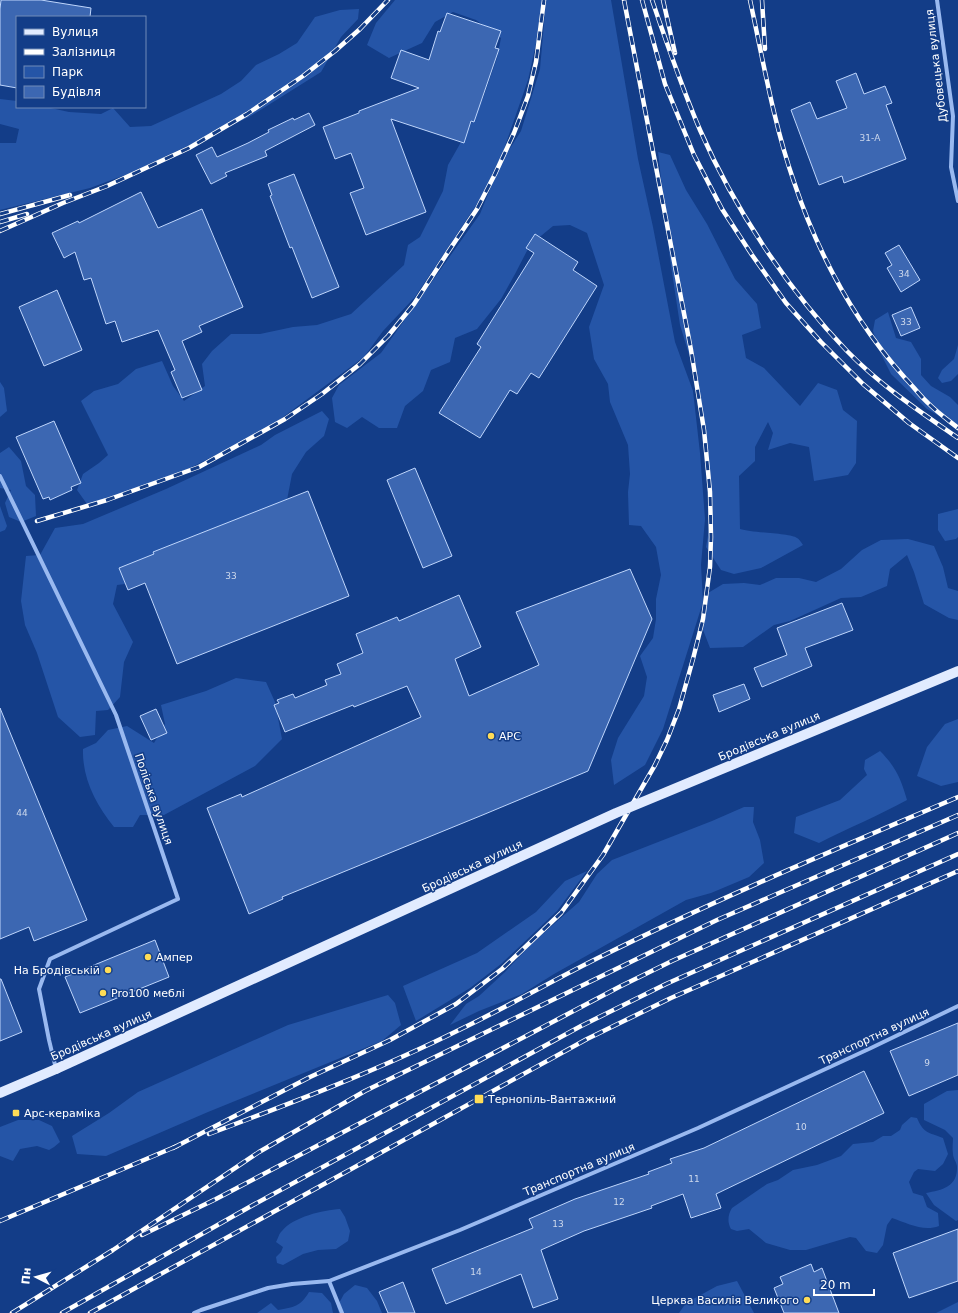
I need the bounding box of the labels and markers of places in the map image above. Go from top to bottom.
place label: АРС [499,730,521,743]
marker: АРС [486,731,496,741]
place label: Ампер [156,951,193,964]
marker: Ампер [143,952,153,962]
place label: На Бродівській [14,964,100,977]
marker: На Бродівській [103,965,113,975]
place label: Pro100 меблі [111,987,185,1000]
marker: Pro100 меблі [98,988,108,998]
marker: Тернопіль-Вантажний [473,1093,485,1105]
place label: Тернопіль-Вантажний [487,1093,616,1106]
place label: Арс-кераміка [24,1107,100,1120]
marker: Арс-кераміка [11,1108,21,1118]
place label: Церква Василія Великого [651,1294,799,1307]
marker: Церква Василія Великого [802,1295,812,1305]

